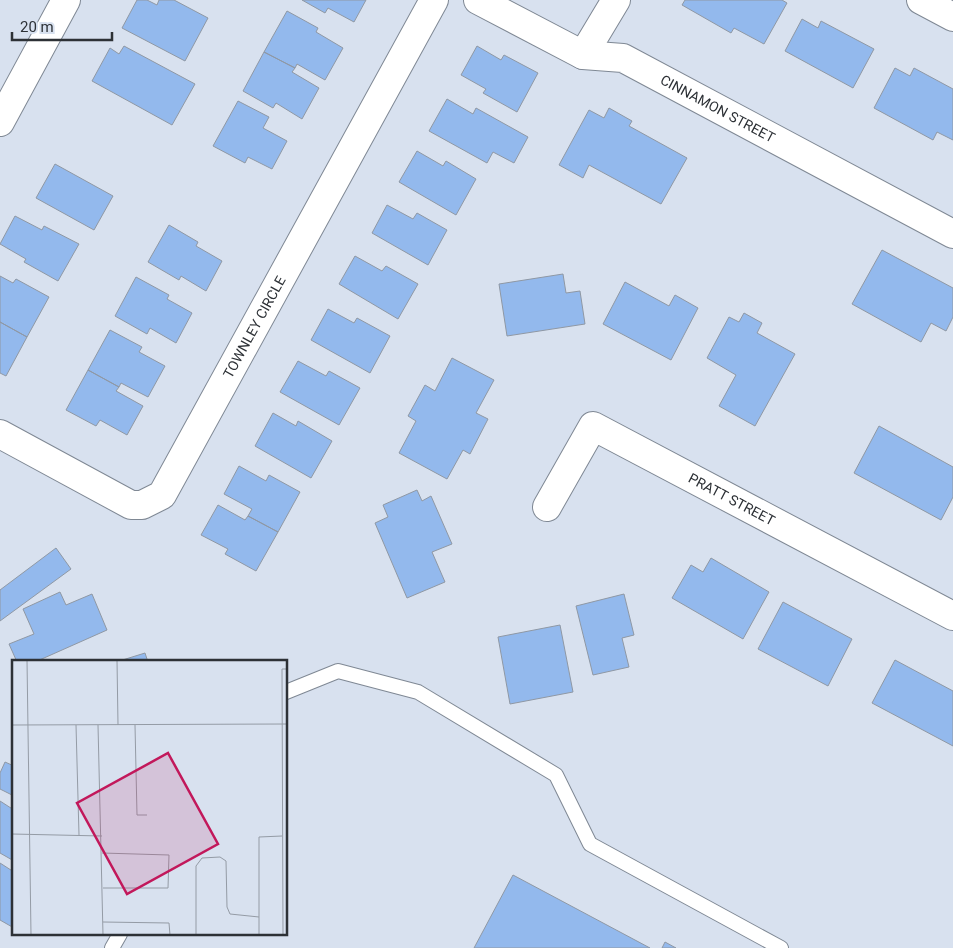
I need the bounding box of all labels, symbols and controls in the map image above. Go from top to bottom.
scale bar [12,10,112,42]
text: 20 m [20,18,54,36]
street label: CINNAMON STREET [658,72,778,146]
street label: TOWNLEY CIRCLE [220,273,289,381]
street label: PRATT STREET [686,470,778,529]
inset map [12,660,288,936]

